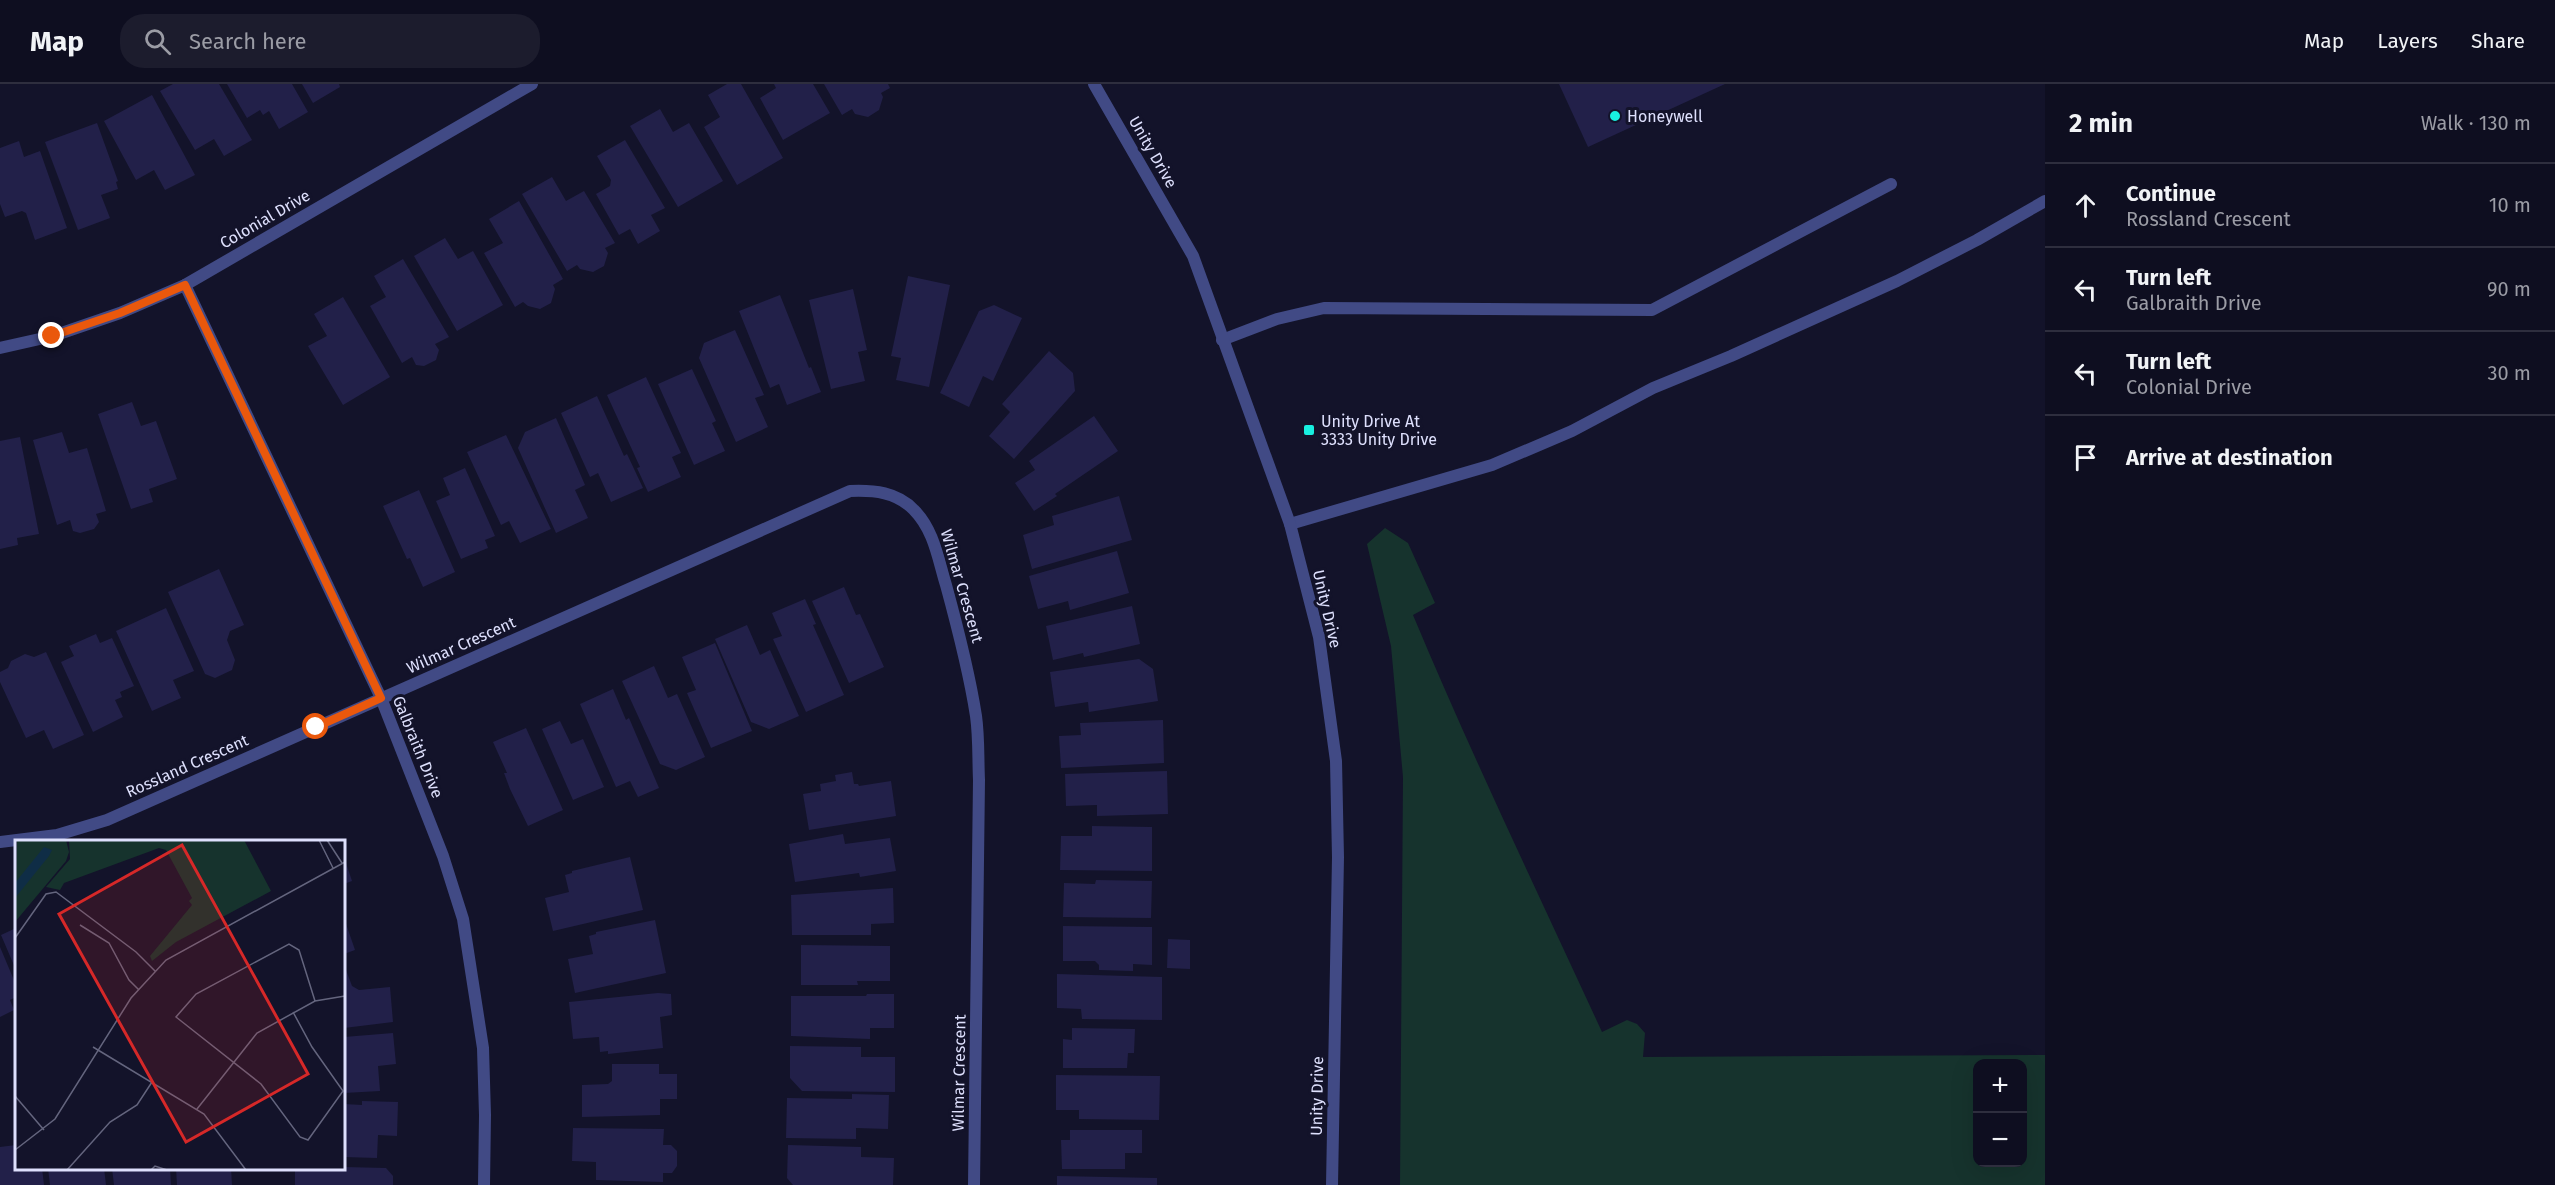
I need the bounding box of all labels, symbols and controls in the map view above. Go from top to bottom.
search box [120,14,540,68]
text: Map [30,25,84,58]
icon: search [141,25,174,58]
text: Search here [189,28,307,55]
text: Map [2304,28,2344,54]
text: Layers [2377,28,2438,54]
text: Share [2471,28,2525,54]
place label: Honeywell [1627,107,1703,126]
text: 2 min [2069,108,2133,139]
marker: Honeywell [1608,109,1622,123]
text: Walk · 130 m [2421,111,2531,135]
street label: Unity Drive [1125,113,1181,191]
text: Continue [2126,180,2216,207]
street label: Colonial Drive [217,186,313,252]
icon: ahead [2069,189,2102,222]
text: 10 m [2489,193,2531,217]
text: Rossland Crescent [2126,207,2291,231]
text: Turn left [2126,264,2211,291]
icon: left [2069,273,2102,306]
text: 90 m [2487,277,2531,301]
text: Galbraith Drive [2126,291,2262,315]
route end [38,322,64,348]
text: Turn left [2126,348,2211,375]
icon: left [2069,357,2102,390]
text: 30 m [2487,361,2531,385]
text: Colonial Drive [2126,375,2252,399]
place label: Unity Drive At 3333 Unity Drive [1321,412,1437,449]
marker: Unity Drive At 3333 Unity Drive [1302,423,1316,437]
icon: arrive [2069,441,2102,474]
text: Arrive at destination [2126,444,2333,471]
street label: Wilmar Crescent [937,527,987,645]
street label: Unity Drive [1309,568,1345,650]
street label: Wilmar Crescent [404,612,519,677]
street label: Galbraith Drive [389,693,447,801]
route start [302,713,328,739]
street label: Rossland Crescent [123,730,251,801]
inset map [15,840,345,1170]
street label: Wilmar Crescent [948,1014,970,1132]
street label: Unity Drive [1307,1056,1327,1136]
map controls [1973,1059,2027,1167]
button: + [1973,1059,2027,1113]
button: − [1973,1113,2027,1167]

